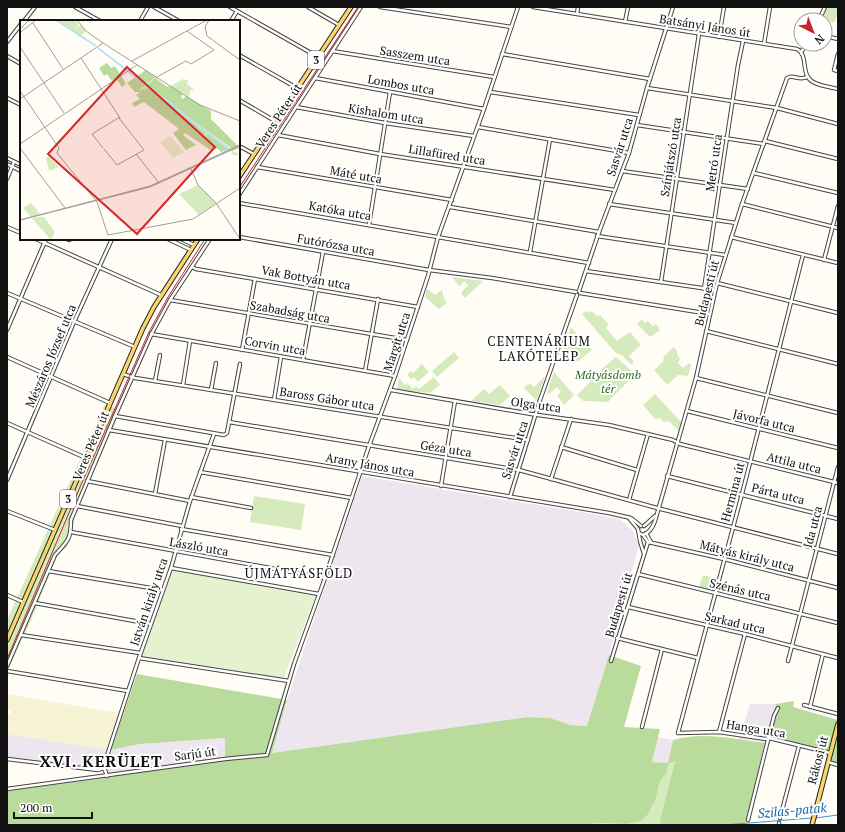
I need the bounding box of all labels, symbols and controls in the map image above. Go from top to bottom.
street label: Batsányi János út [658,11,752,40]
north arrow [793,12,833,52]
inset map [20,20,240,240]
text: N [811,31,827,48]
street label: Sasszem utca [379,43,451,68]
road number: 3 [308,51,324,69]
street label: Lombos utca [366,71,436,98]
street label: Veres Péter út [252,80,305,151]
street label: Kishalom utca [347,100,425,127]
street label: Sasvár utca [603,116,636,178]
street label: Színjátszó utca [657,116,684,198]
street label: Metró utca [702,133,725,193]
street label: Lillafüred utca [408,141,487,168]
street label: Máté utca [329,163,383,186]
street label: Katóka utca [308,198,372,223]
street label: Futórózsa utca [296,230,376,259]
street label: Budapesti út [691,258,722,327]
street label: Vak Bottyán utca [260,262,352,293]
street label: Szabadság utca [249,297,331,326]
street label: Mészáros József utca [22,302,79,410]
street label: Margit utca [380,310,413,373]
district label: CENTENÁRIUM LAKÓTELEP [487,332,591,365]
street label: Corvin utca [243,333,307,358]
park label: Mátyásdomb tér [574,367,641,396]
street label: Baross Gábor utca [278,384,376,413]
street label: Olga utca [510,394,562,415]
street label: Jávorfa utca [732,406,797,435]
street label: Veres Péter út [69,408,112,483]
street label: Sasvár utca [498,419,531,481]
street label: Géza utca [419,437,473,460]
street label: Attila utca [765,448,823,477]
street label: Arany János utca [324,449,416,480]
street label: Hermina út [717,460,748,523]
street label: Párta utca [750,480,806,507]
road number: 3 [60,490,76,508]
street label: Ida utca [800,504,825,550]
street label: László utca [168,534,230,559]
street label: Mátyás király utca [698,536,796,575]
street label: István király utca [126,556,171,648]
district label: ÚJMÁTYÁSFÖLD [245,564,353,582]
street label: Budapesti út [602,570,636,639]
street label: Szénás utca [708,575,772,604]
street label: Sarkad utca [703,608,767,637]
street label: Hanga utca [725,716,787,741]
street label: Rákosi út [804,734,831,786]
street label: Sarjú út [173,743,217,764]
district label: XVI. KERÜLET [39,750,163,772]
scale bar [14,794,92,820]
water label: Szilas-patak [757,798,828,822]
text: 200 m [20,800,53,815]

